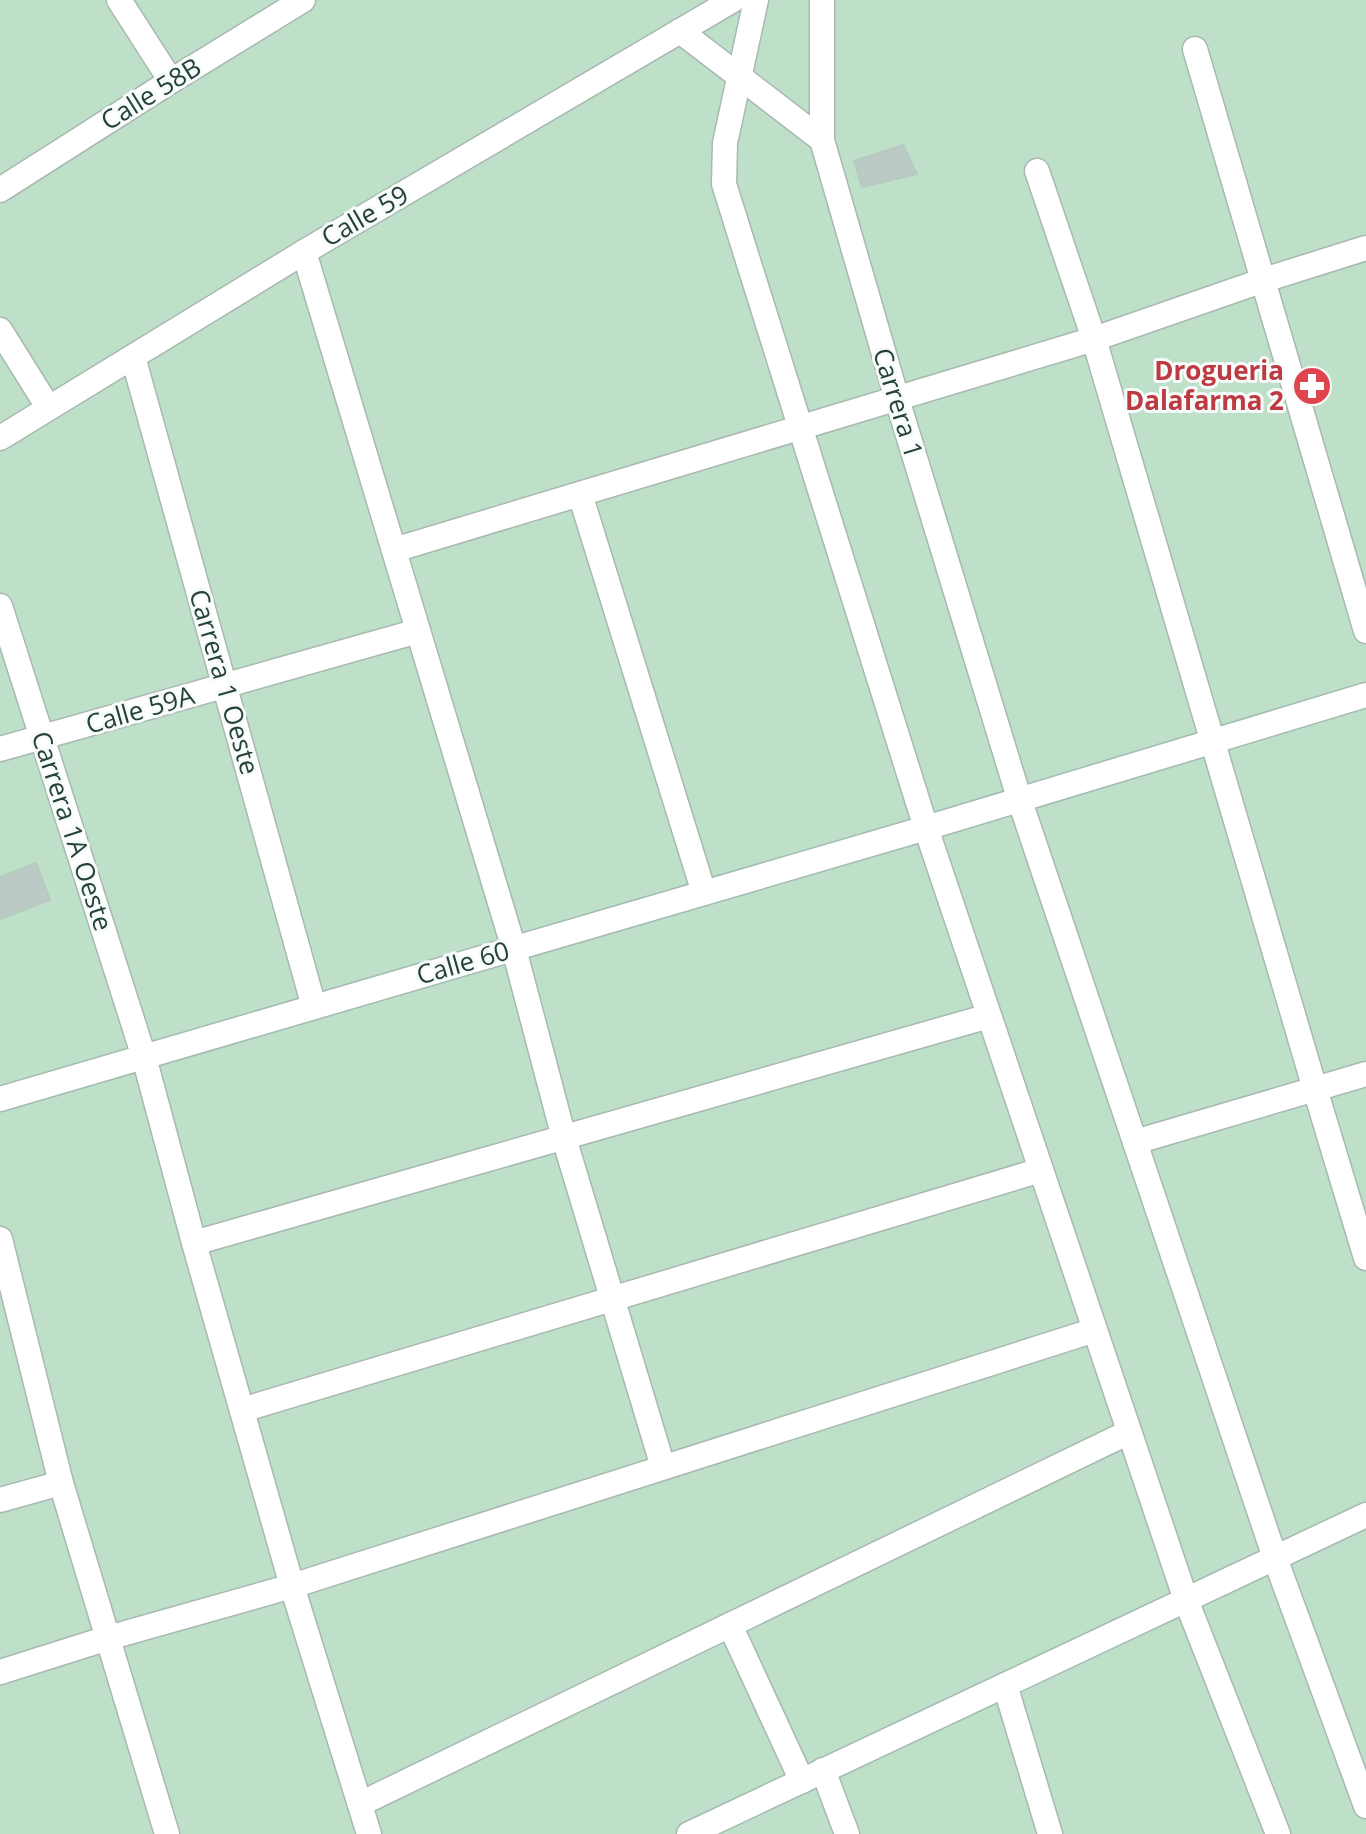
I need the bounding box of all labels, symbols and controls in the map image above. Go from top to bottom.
street label: Calle 58B [94,48,207,138]
street label: Calle 59 [314,176,415,254]
street label: Carrera 1 [865,343,933,462]
place label: Drogueria Dalafarma 2 [1125,352,1284,418]
pharmacy icon: Drogueria Dalafarma 2 [1291,365,1333,407]
street label: Carrera 1 Oeste [181,585,269,779]
street label: Calle 59A [81,676,199,742]
street label: Carrera 1A Oeste [24,726,122,935]
street label: Calle 60 [412,932,513,992]

